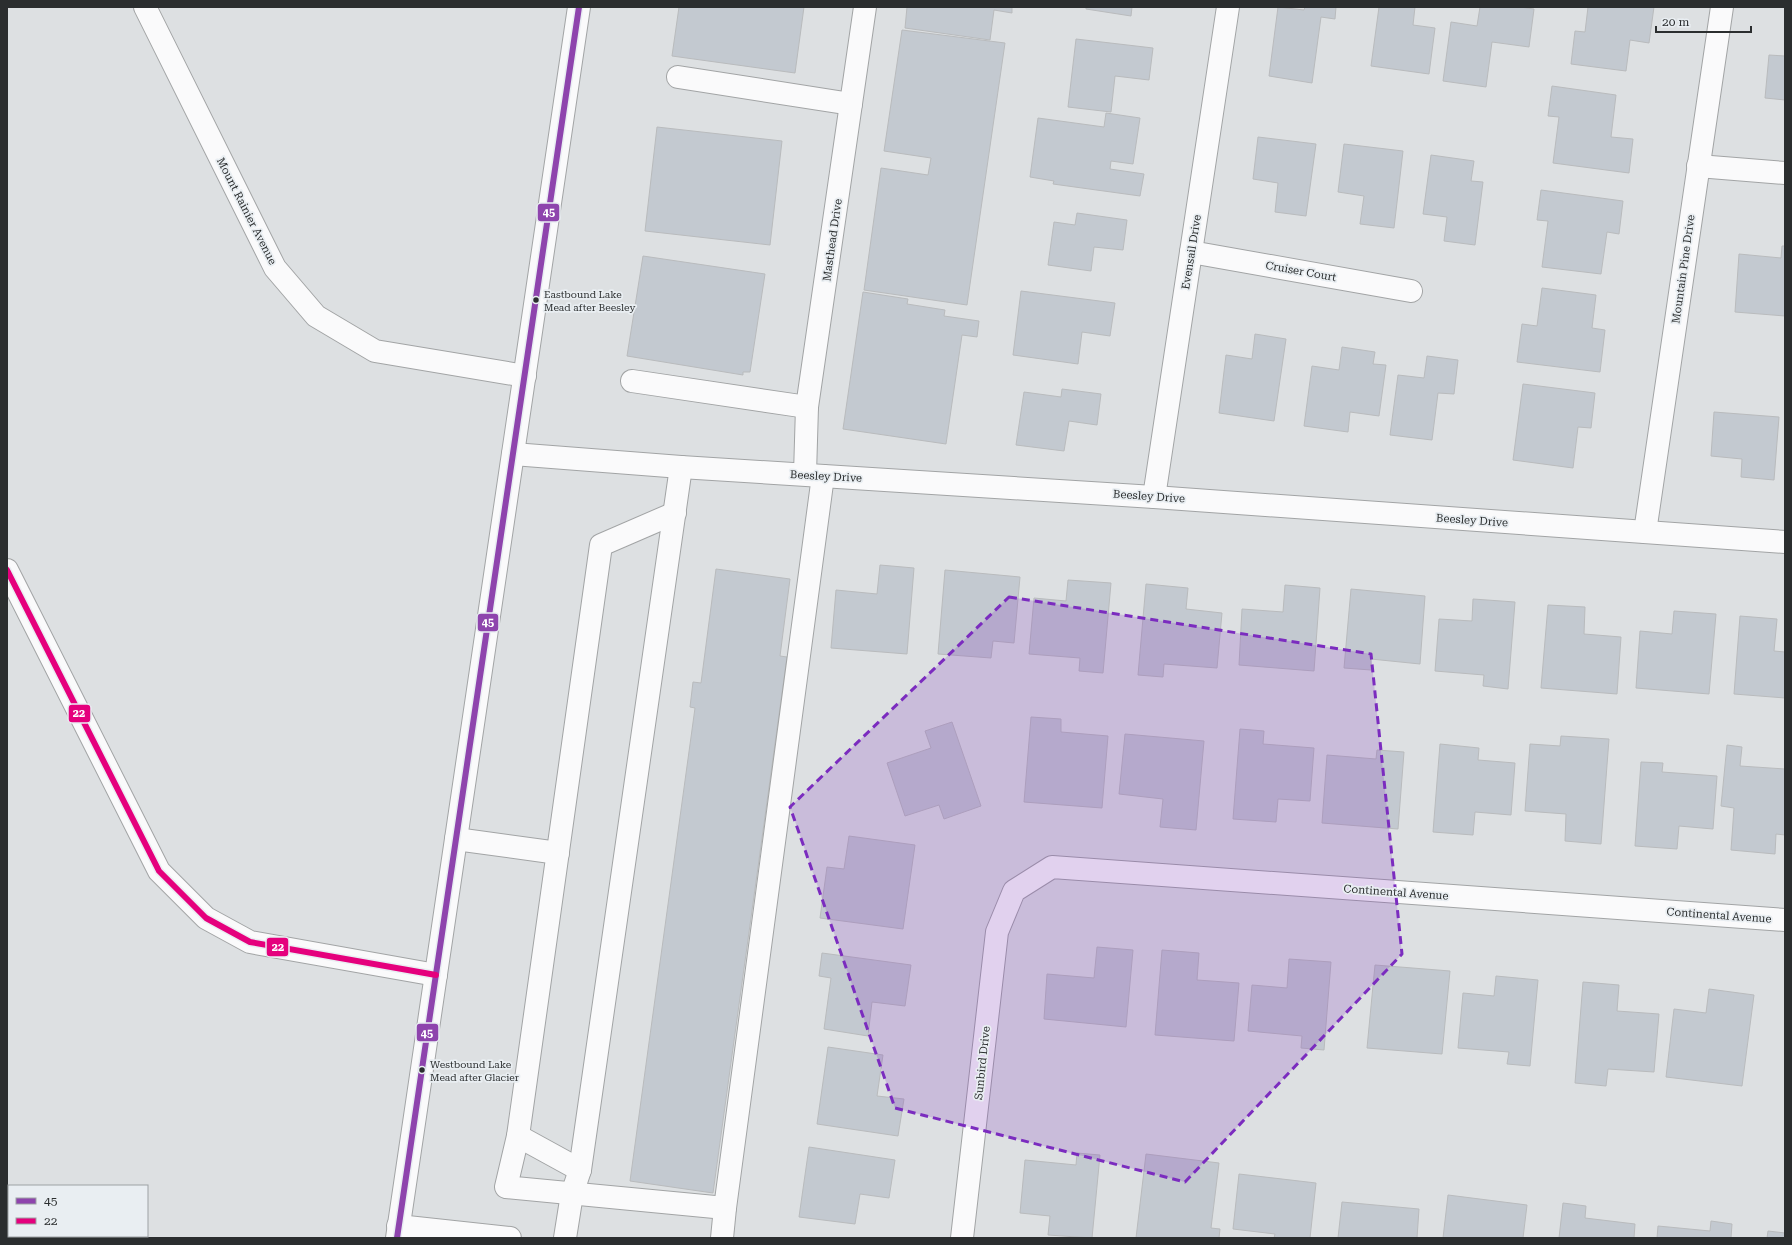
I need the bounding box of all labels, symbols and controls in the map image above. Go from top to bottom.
scale bar [1656,8,1751,34]
text: 20 m [1662,15,1689,29]
street label: Mount Rainier Avenue [214,156,279,267]
street label: Masthead Drive [820,198,845,282]
line badge: 45 [537,203,560,222]
text: 45 [543,206,555,219]
street label: Evensail Drive [1179,214,1204,291]
street label: Mountain Pine Drive [1669,214,1698,324]
street label: Cruiser Court [1264,259,1337,284]
place label: Eastbound Lake Mead after Beesley [544,289,635,313]
marker: Eastbound Lake Mead after Beesley [531,295,541,305]
street label: Beesley Drive [790,468,862,485]
street label: Beesley Drive [1113,487,1185,505]
street label: Beesley Drive [1436,511,1508,529]
line badge: 45 [477,613,499,632]
text: 45 [482,616,494,629]
line badge: 22 [68,704,91,723]
text: 22 [73,707,85,720]
street label: Continental Avenue [1343,882,1449,903]
street label: Continental Avenue [1666,905,1772,926]
line badge: 22 [266,937,289,957]
text: 22 [272,941,284,954]
line badge: 45 [416,1023,439,1042]
street label: Sunbird Drive [972,1025,993,1101]
text: 45 [421,1027,433,1040]
place label: Westbound Lake Mead after Glacier [430,1059,519,1083]
marker: Westbound Lake Mead after Glacier [417,1065,427,1075]
legend [8,1185,148,1237]
text: 45 [44,1194,58,1208]
text: 22 [44,1214,58,1228]

